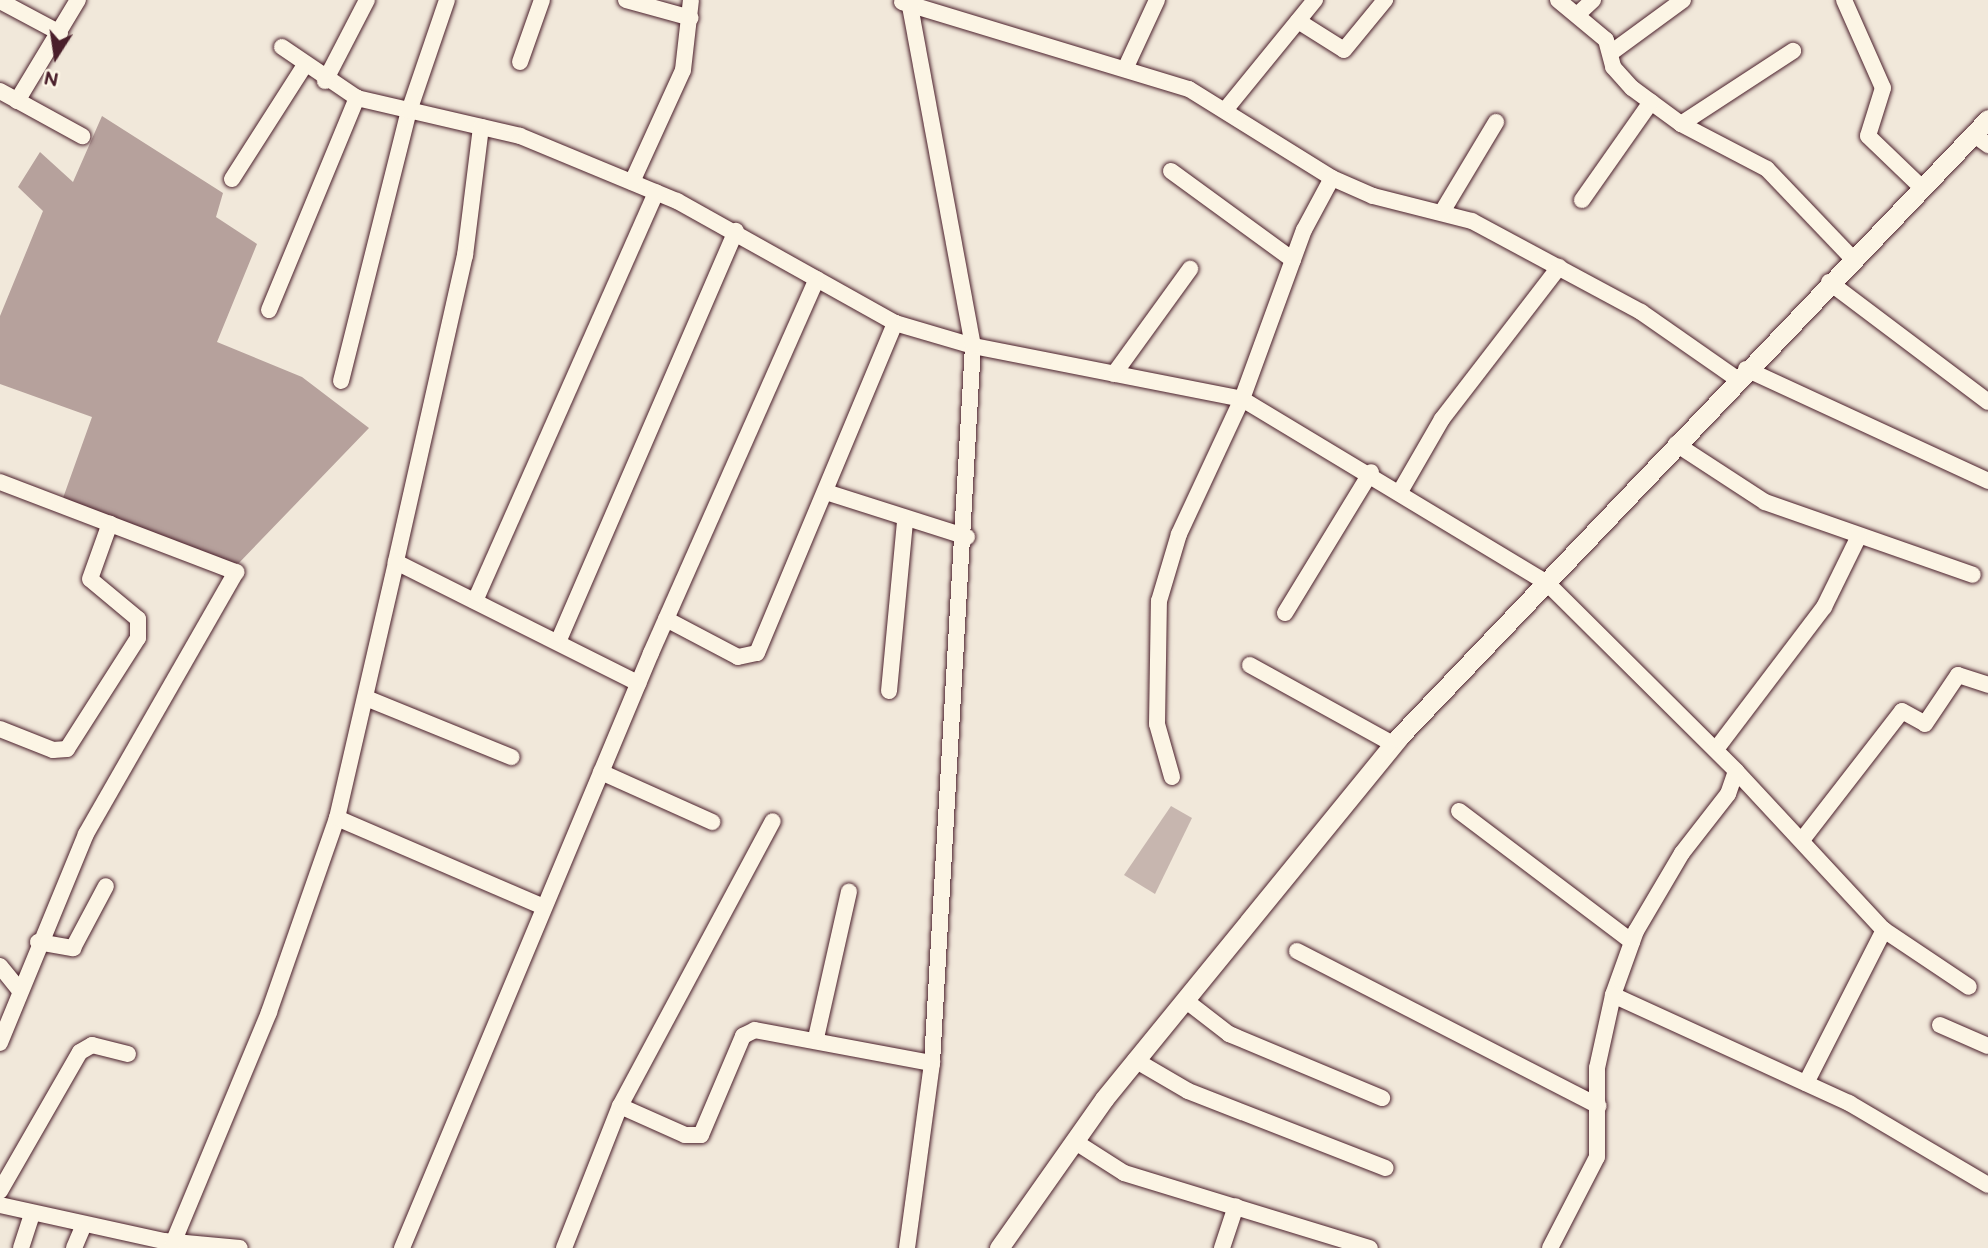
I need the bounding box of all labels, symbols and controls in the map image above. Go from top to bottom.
north arrow [21,21,91,91]
text: N [42,64,61,90]

